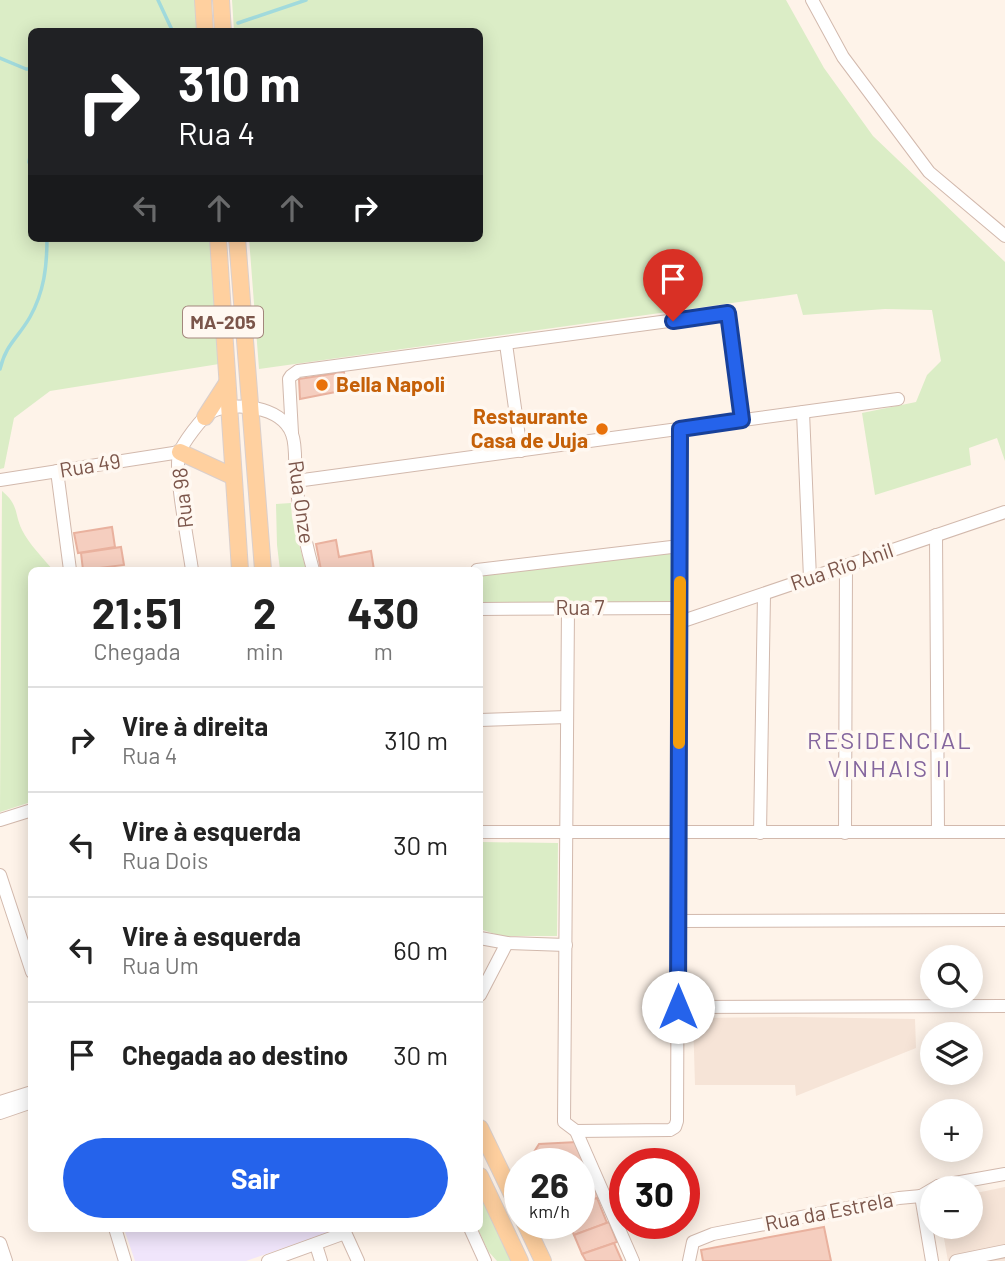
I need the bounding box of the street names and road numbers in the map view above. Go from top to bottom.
road number: MA-205 [183,306,263,338]
street label: Rua 49 [57,447,122,482]
street label: Rua Onze [284,458,321,545]
street label: Rua 98 [166,467,197,530]
street label: Rua Rio Anil [787,536,896,595]
street label: Rua 7 [556,594,605,619]
street label: Rua da Estrela [762,1186,895,1235]

